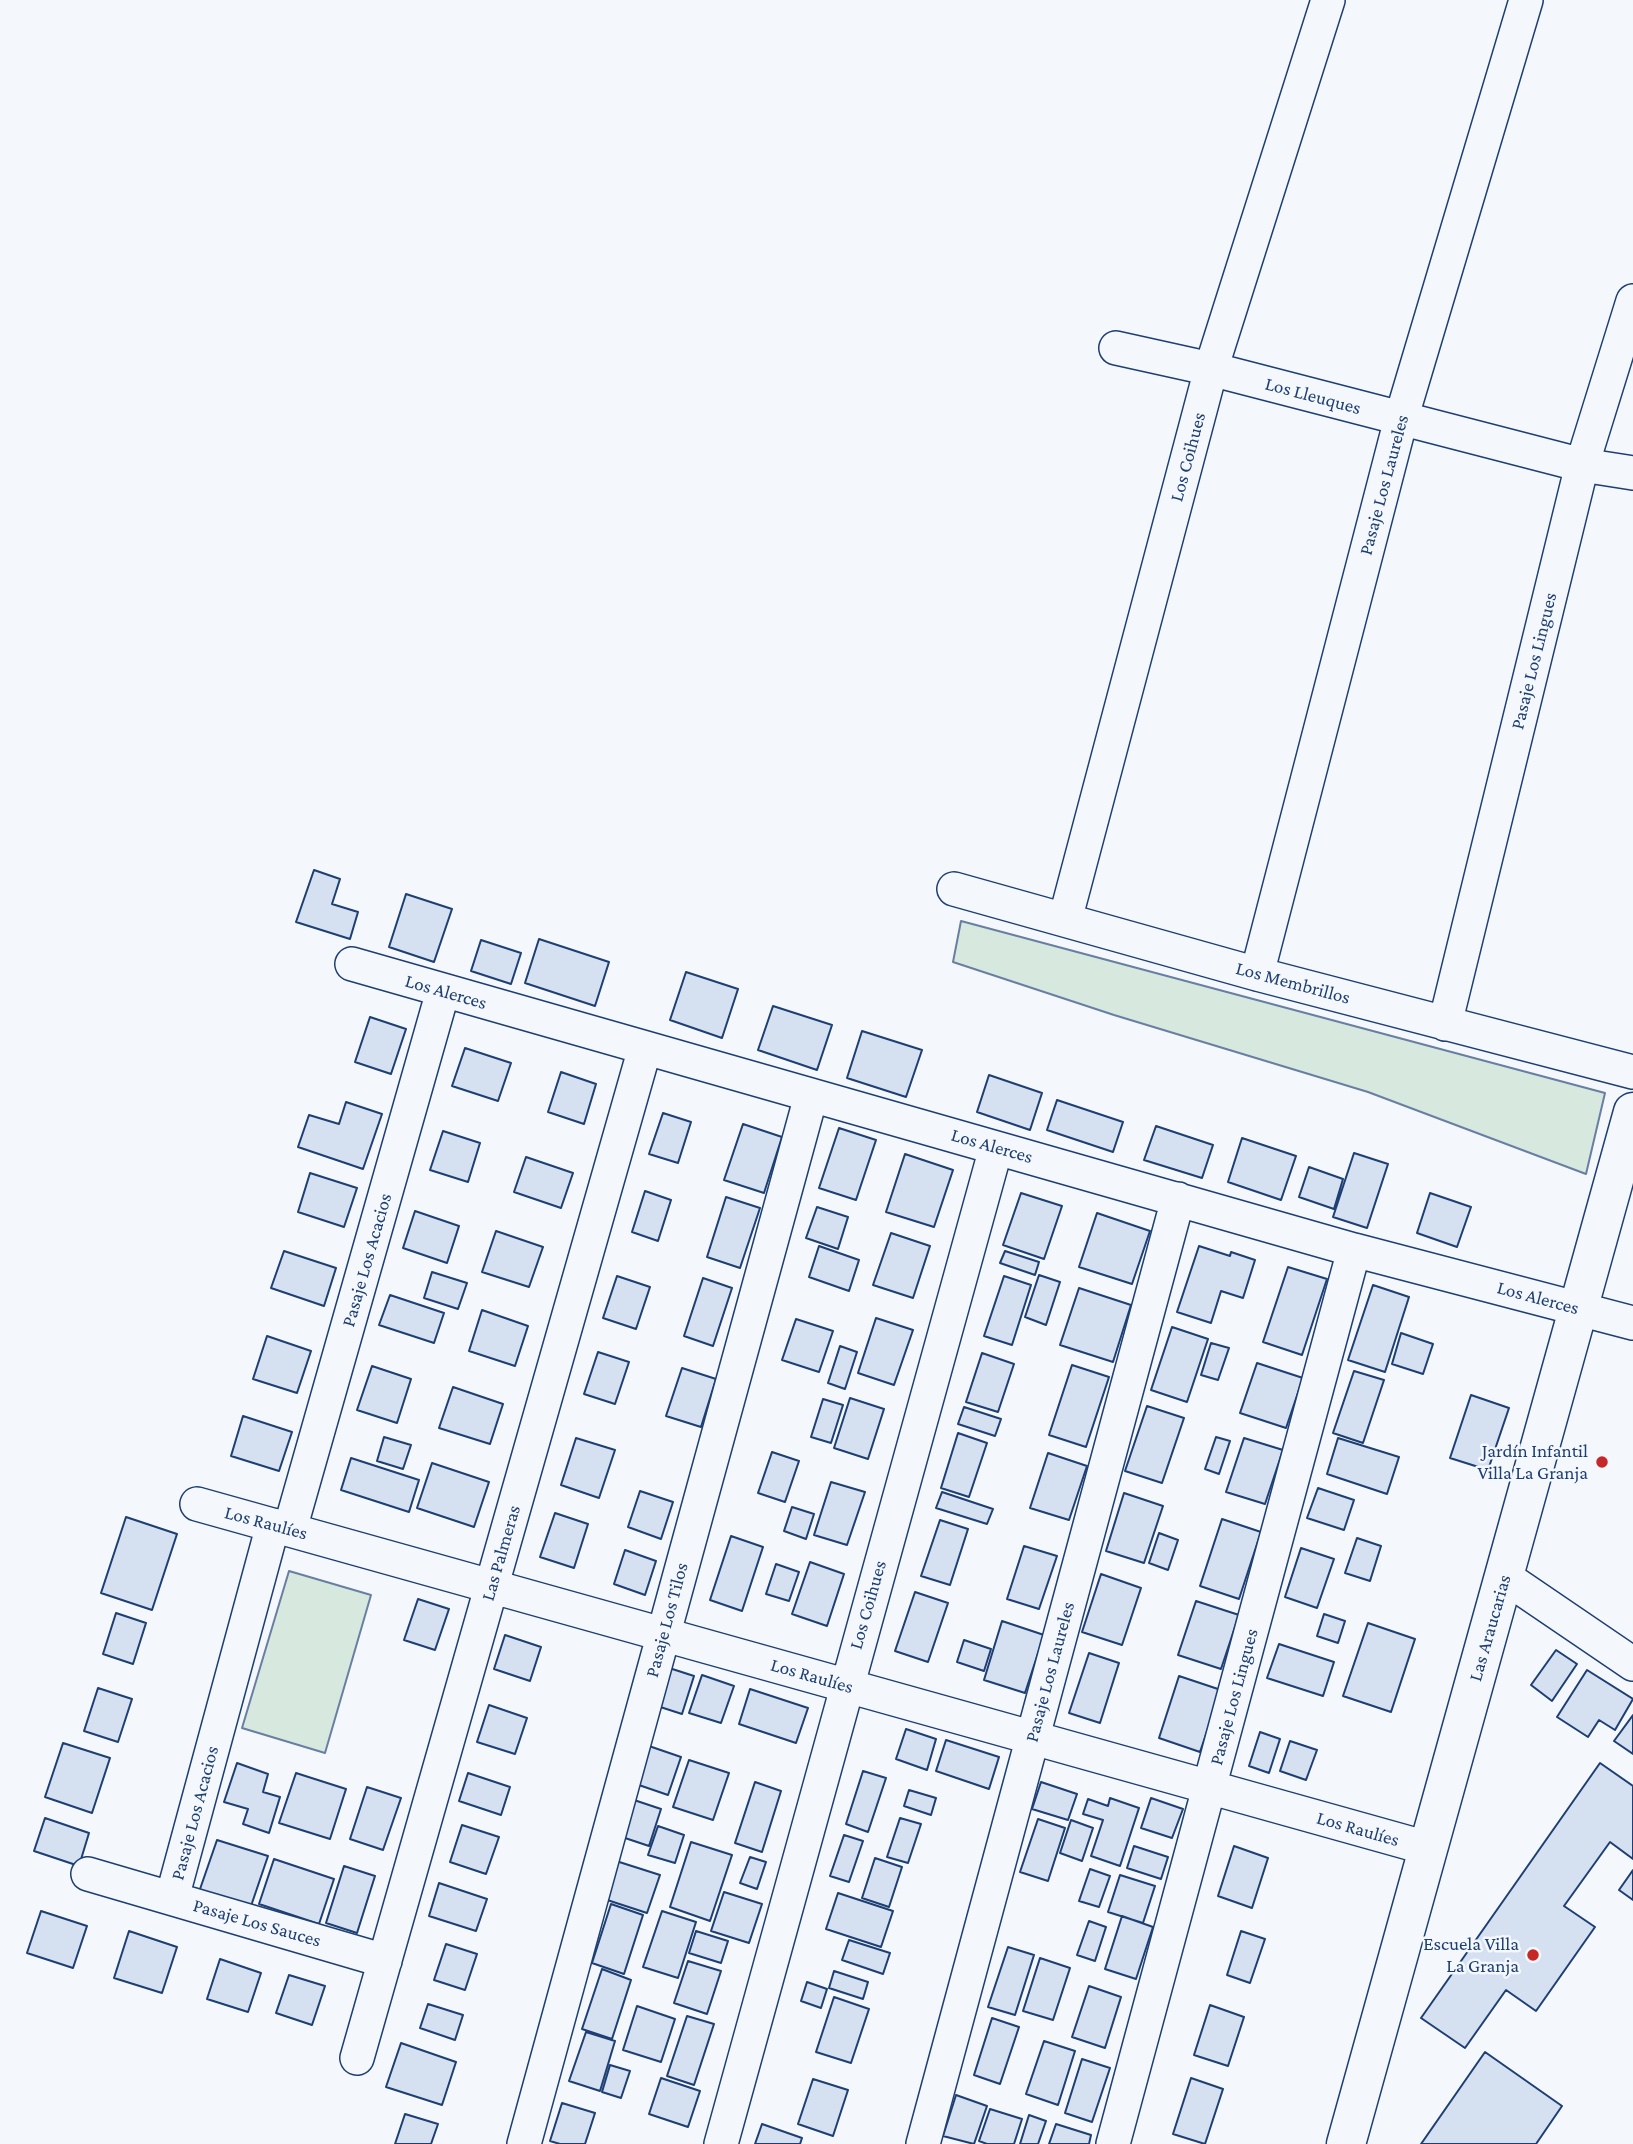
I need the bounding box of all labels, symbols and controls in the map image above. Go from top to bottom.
street label: Los Lleuques [1263,372,1363,420]
street label: Los Coihues [1165,410,1211,504]
street label: Pasaje Los Laureles [1354,412,1414,558]
street label: Pasaje Los Lingues [1506,590,1562,732]
street label: Los Membrillos [1233,957,1353,1009]
street label: Los Alerces [402,969,490,1015]
street label: Los Alerces [948,1123,1036,1169]
street label: Pasaje Los Acacios [337,1191,397,1329]
street label: Los Alerces [1494,1276,1582,1320]
place label: Jardín Infantil Villa La Granja [1477,1440,1588,1484]
marker: Jardín Infantil Villa La Granja [1594,1454,1610,1470]
street label: Los Raulíes [222,1501,310,1545]
street label: Las Palmeras [476,1502,526,1604]
street label: Los Coihues [844,1558,892,1652]
street label: Pasaje Los Tilos [641,1560,693,1680]
street label: Las Araucarias [1464,1572,1516,1684]
street label: Pasaje Los Laureles [1020,1599,1080,1745]
street label: Pasaje Los Lingues [1205,1626,1263,1768]
street label: Los Raulíes [768,1653,856,1699]
street label: Pasaje Los Acacios [166,1743,224,1883]
street label: Los Raulíes [1314,1806,1402,1852]
street label: Pasaje Los Sauces [190,1894,324,1952]
place label: Escuela Villa La Granja [1423,1933,1519,1977]
marker: Escuela Villa La Granja [1525,1947,1541,1963]

